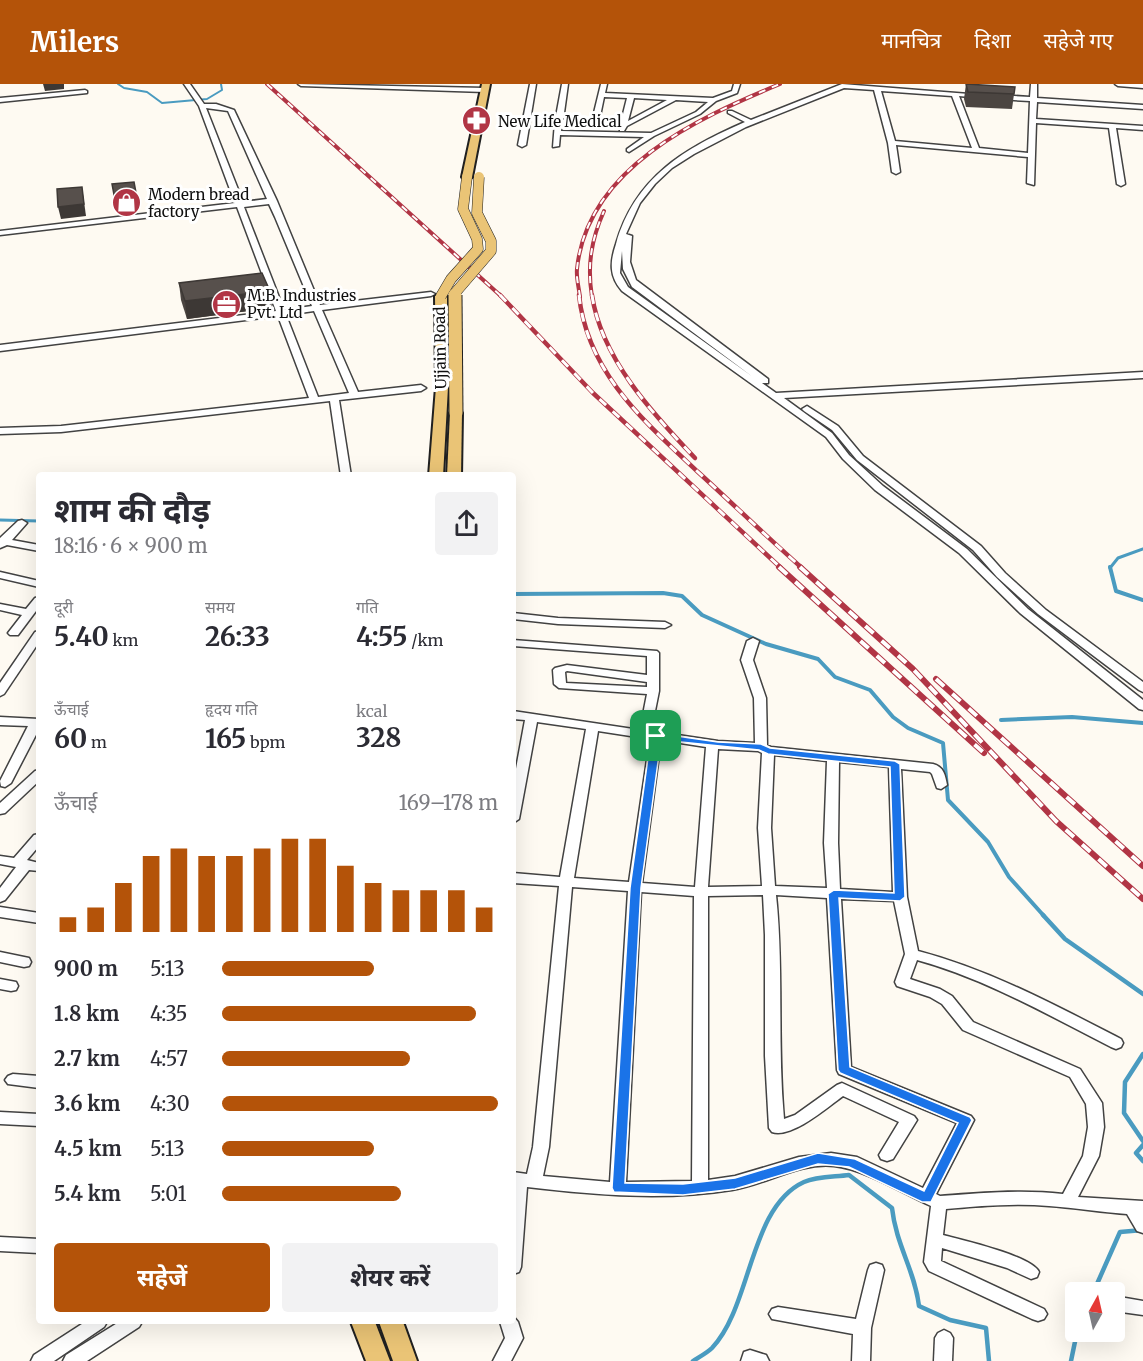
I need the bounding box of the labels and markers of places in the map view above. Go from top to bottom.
pharmacy icon: New Life Medical [461,105,493,137]
place label: New Life Medical [498,112,622,131]
place label: Modern bread factory [148,185,249,221]
shop icon: Modern bread factory [111,187,143,219]
place label: M.B. Industries Pvt. Ltd [247,286,356,322]
office icon: M.B. Industries Pvt. Ltd [210,288,242,320]
pin [630,710,681,761]

